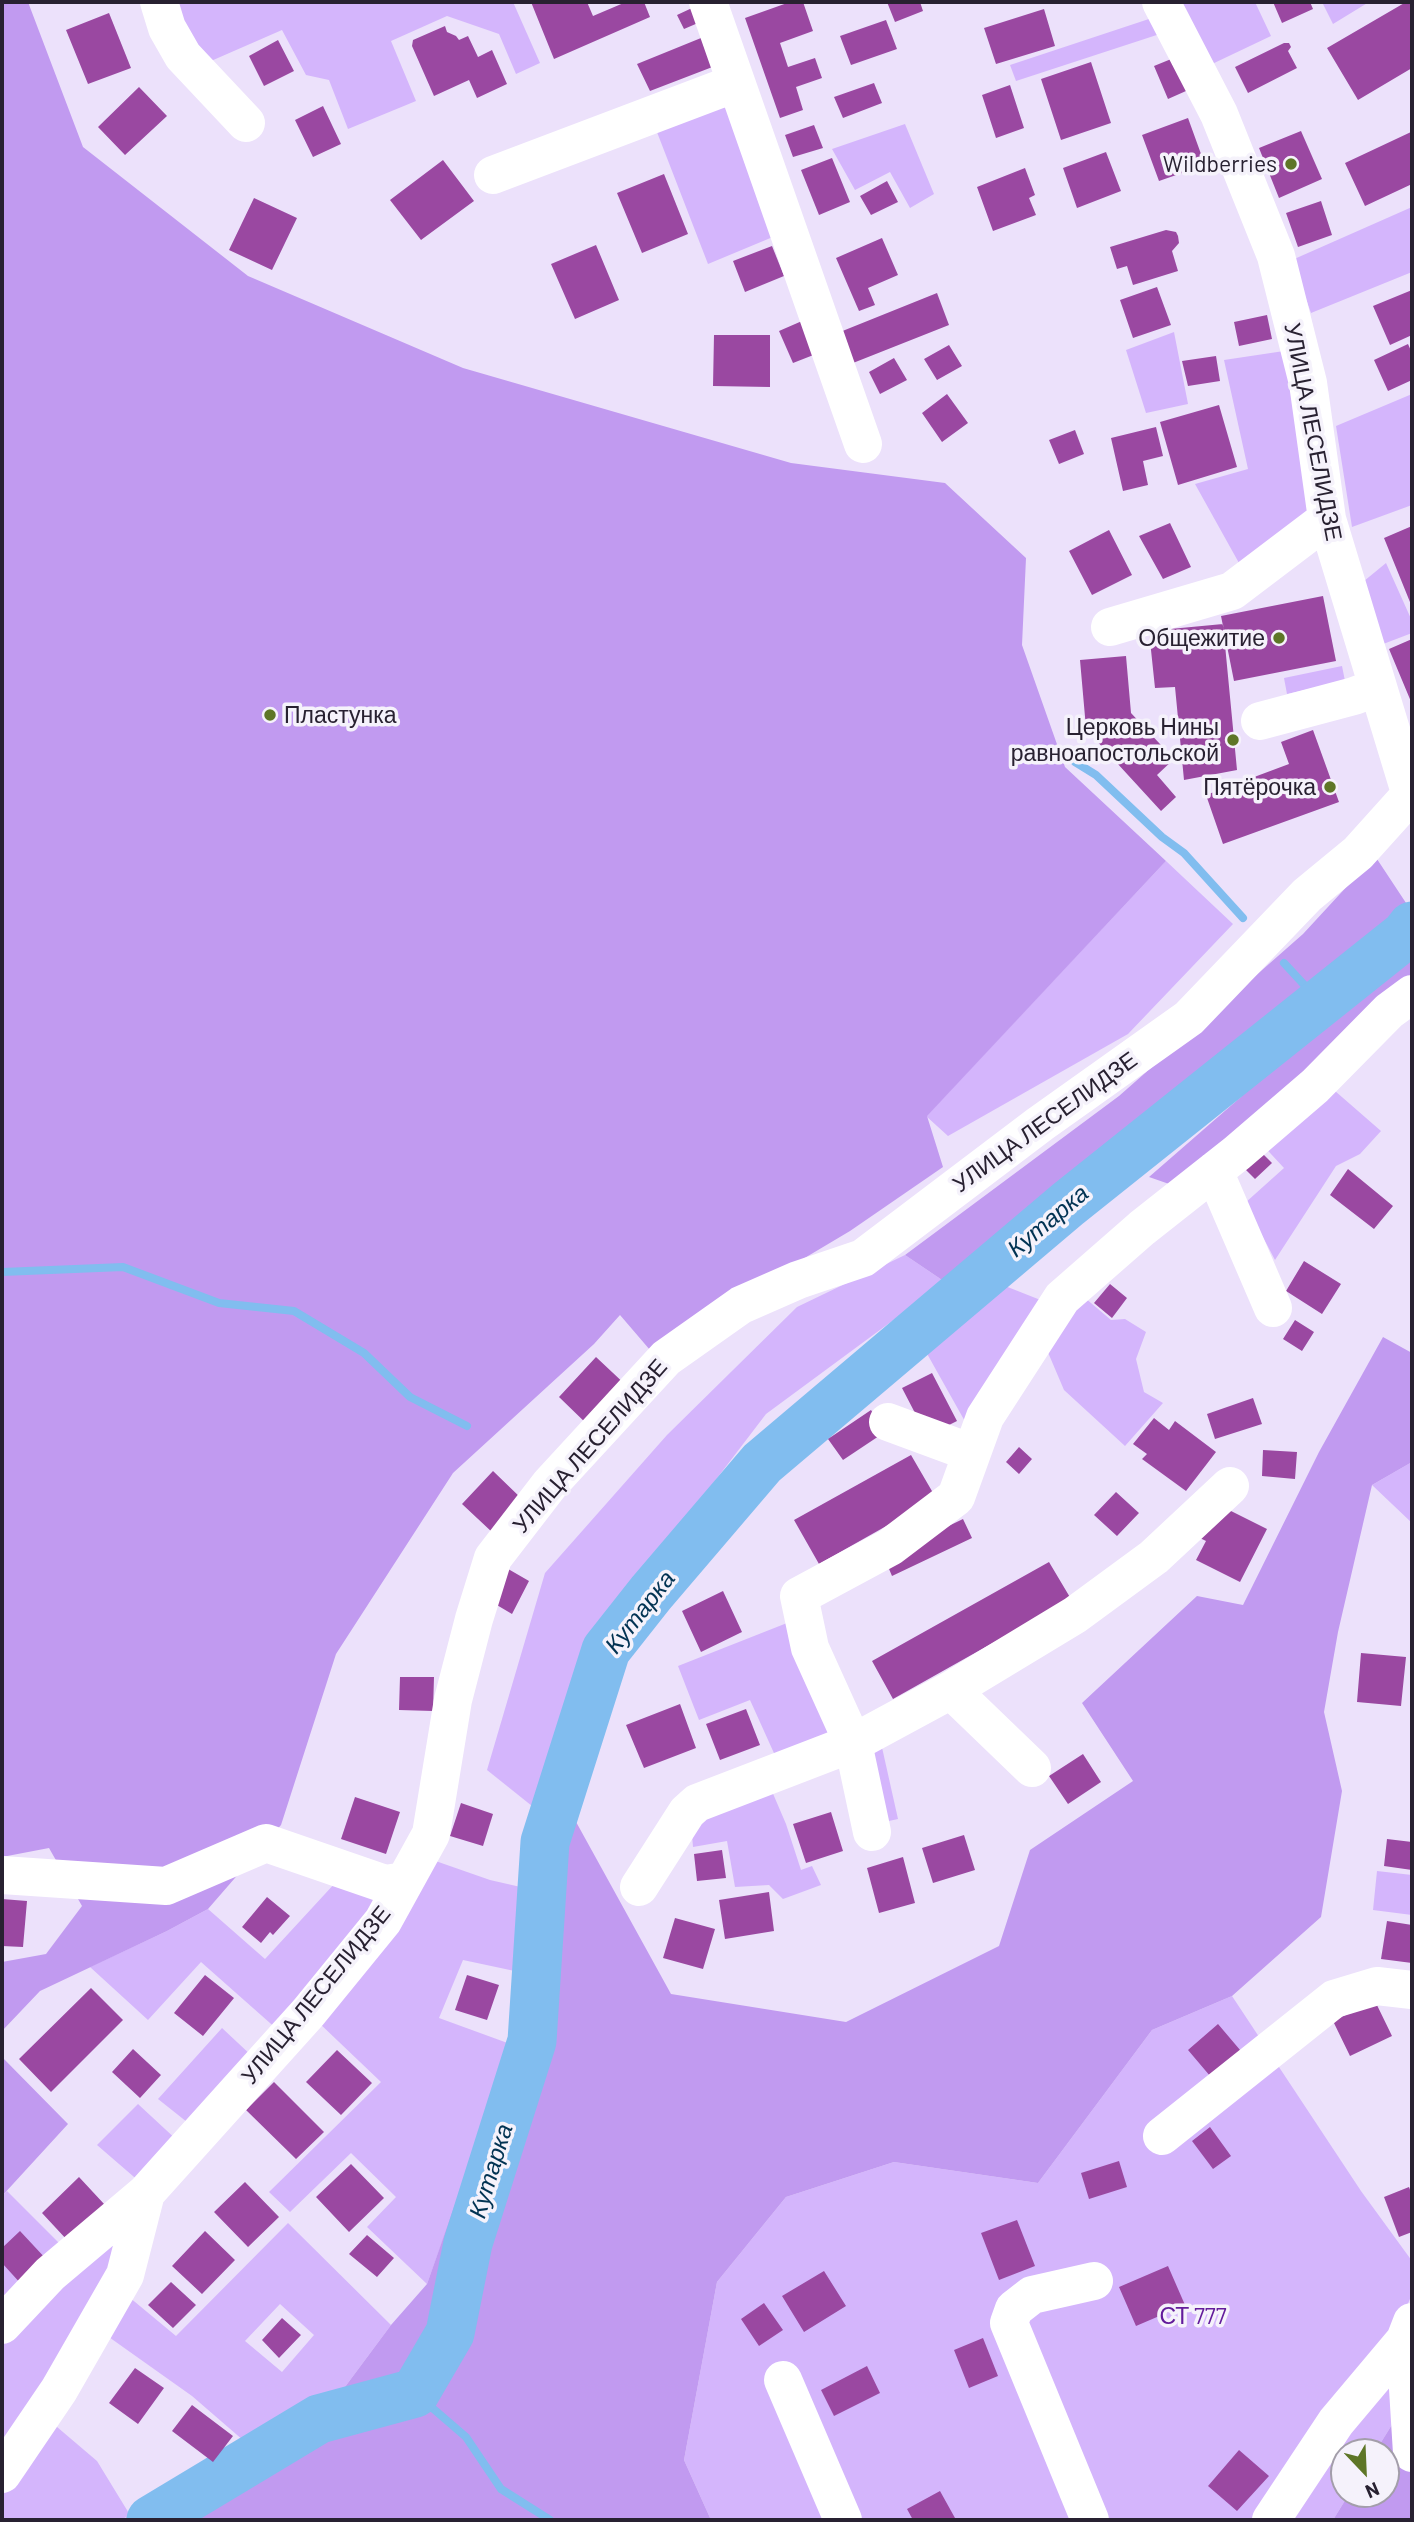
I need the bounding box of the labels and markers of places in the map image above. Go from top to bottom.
place label: Wildberries [1163,150,1277,178]
marker: Wildberries [1283,156,1299,172]
place label: Общежитие [1138,624,1265,652]
marker: Общежитие [1271,630,1287,646]
place label: Пластунка [284,701,397,729]
marker: Пластунка [262,707,278,723]
place label: Церковь Нины равноапостольской [1011,713,1219,767]
marker: Церковь Нины равноапостольской [1225,732,1241,748]
place label: Пятёрочка [1203,773,1316,801]
marker: Пятёрочка [1322,779,1338,795]

